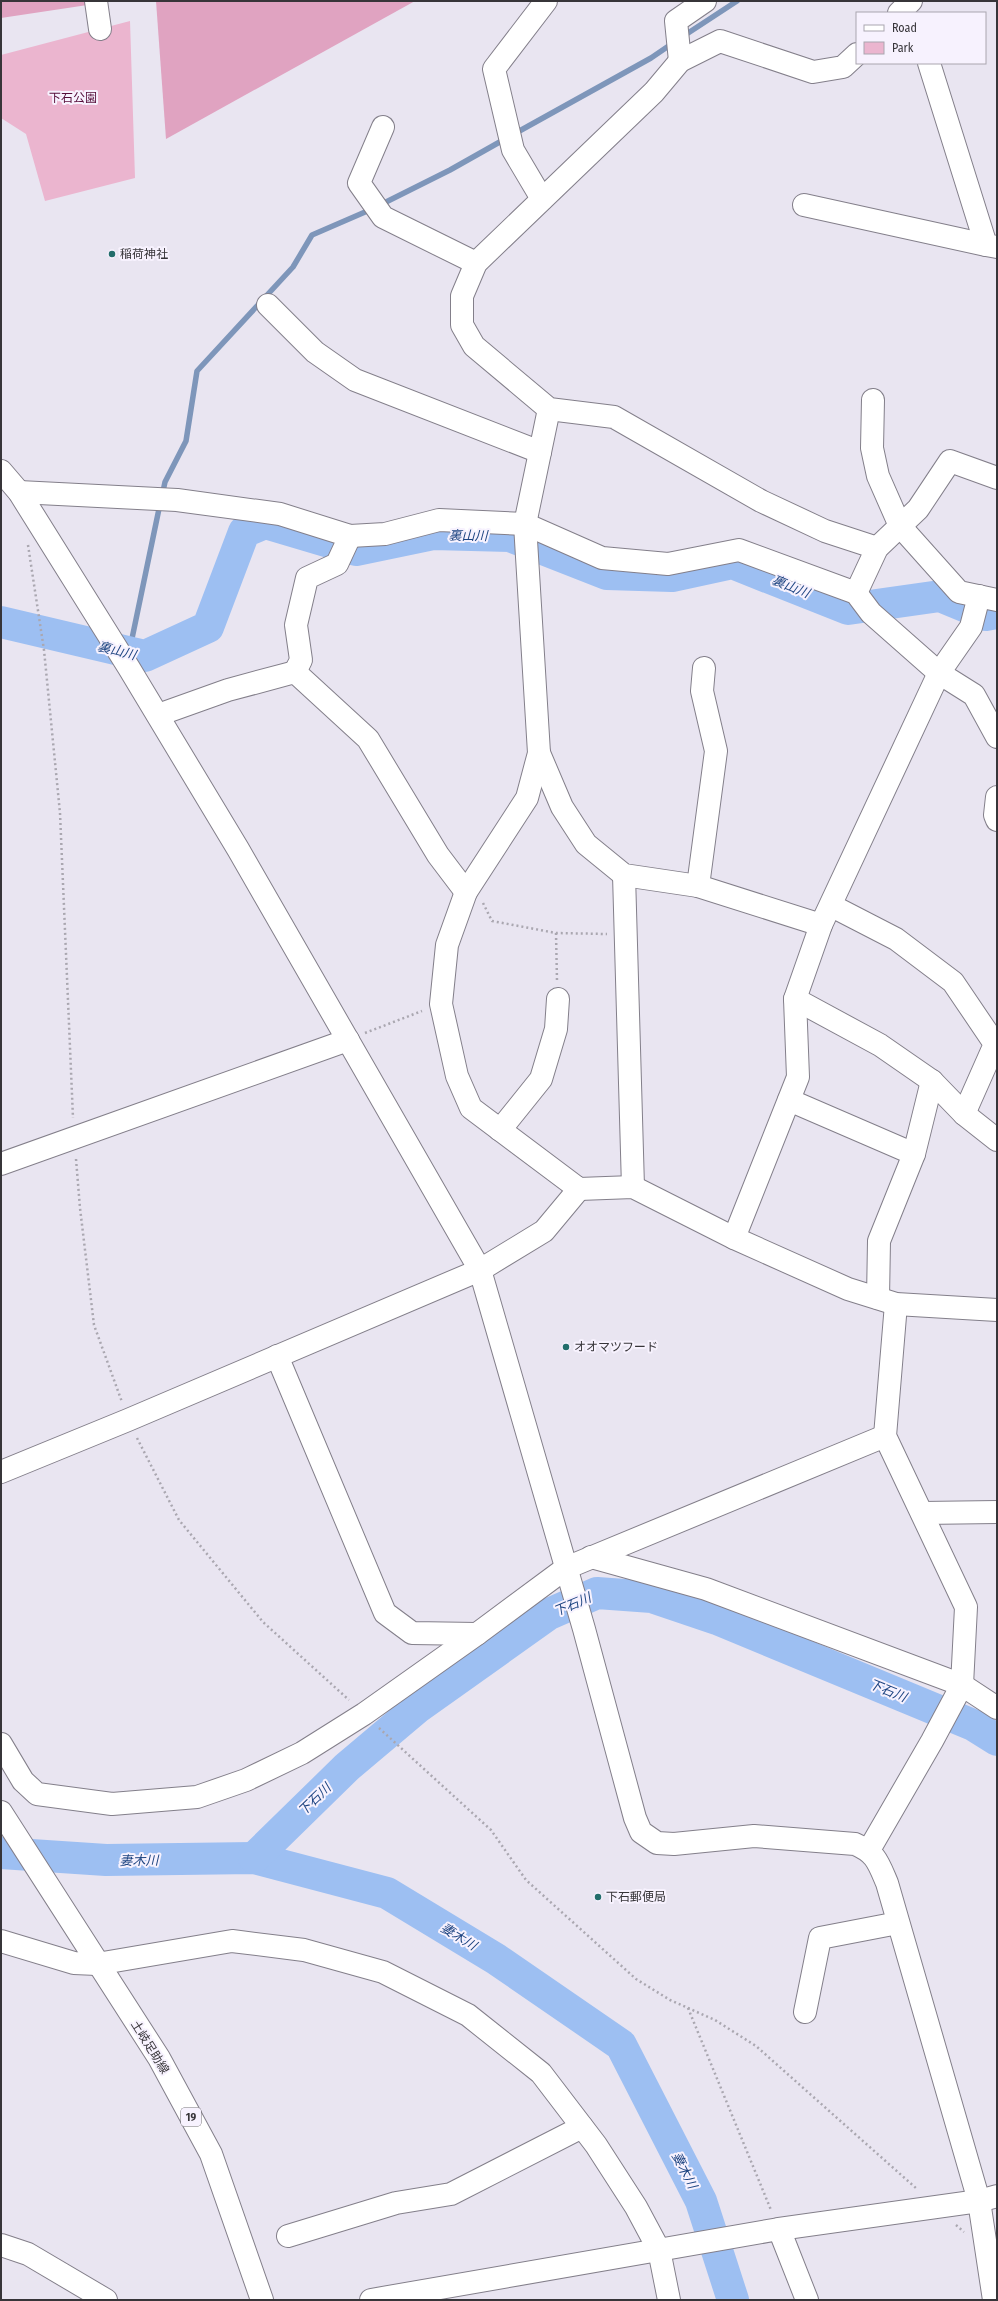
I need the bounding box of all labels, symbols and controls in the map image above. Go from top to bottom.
legend [856,12,986,64]
text: Road [892,21,917,35]
text: Park [892,41,914,55]
park label: 下石公園 [49,91,97,105]
place label: 稲荷神社 [120,247,168,261]
marker: 稲荷神社 [107,249,117,259]
water label: 裏山川 [448,528,490,543]
water label: 裏山川 [770,572,814,601]
water label: 裏山川 [96,638,140,663]
place label: オオマツフード [574,1340,658,1354]
marker: オオマツフード [561,1342,571,1352]
water label: 下石川 [551,1589,595,1619]
water label: 下石川 [867,1676,911,1705]
water label: 下石川 [295,1779,335,1818]
water label: 妻木川 [119,1853,161,1868]
place label: 下石郵便局 [606,1890,666,1904]
marker: 下石郵便局 [593,1892,603,1902]
water label: 妻木川 [438,1920,481,1954]
street label: 土岐足助線 [128,2018,172,2076]
road number: 19 [181,2108,201,2126]
water label: 妻木川 [669,2149,701,2193]

